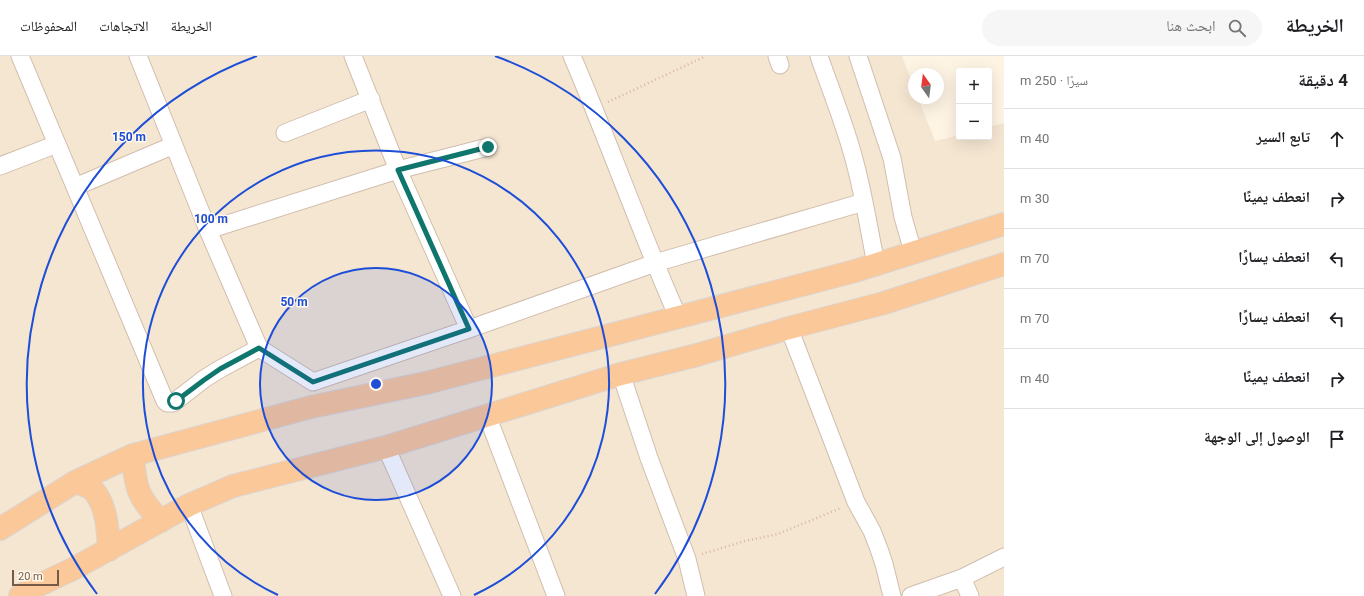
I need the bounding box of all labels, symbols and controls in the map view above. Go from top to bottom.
search box [982,10,1262,46]
text: الخريطة [1286,14,1344,37]
text: ابحث هنا [1166,17,1216,35]
icon: search [1226,17,1248,39]
text: المحفوظات [20,18,77,34]
text: الاتجاهات [99,18,149,34]
text: الخريطة [171,18,212,34]
north arrow [908,68,944,104]
map controls [956,68,992,140]
button: + [956,68,992,104]
text: 4 دقيقة [1298,70,1348,90]
text: سيرًا · 250 m [1020,73,1088,88]
button: − [956,104,992,140]
text: تابع السير [1256,128,1310,146]
icon: ahead [1326,128,1348,150]
text: 150 m [112,130,146,144]
text: 40 m [1020,131,1049,146]
route end [479,138,497,156]
text: انعطف يمينًا [1243,188,1310,206]
icon: right [1326,188,1348,210]
text: 30 m [1020,191,1049,206]
text: 100 m [194,212,228,226]
text: انعطف يسارًا [1238,248,1310,266]
icon: left [1326,248,1348,270]
text: 70 m [1020,251,1049,266]
text: 50 m [280,295,308,309]
text: انعطف يسارًا [1238,308,1310,326]
icon: left [1326,308,1348,330]
text: 70 m [1020,311,1049,326]
text: انعطف يمينًا [1243,368,1310,386]
icon: right [1326,368,1348,390]
text: 40 m [1020,371,1049,386]
centre of rings [369,377,383,391]
route start [167,392,185,410]
text: الوصول إلى الوجهة [1204,428,1310,446]
icon: arrive [1326,428,1348,450]
scale bar [12,568,59,587]
text: 20 m [18,570,43,583]

